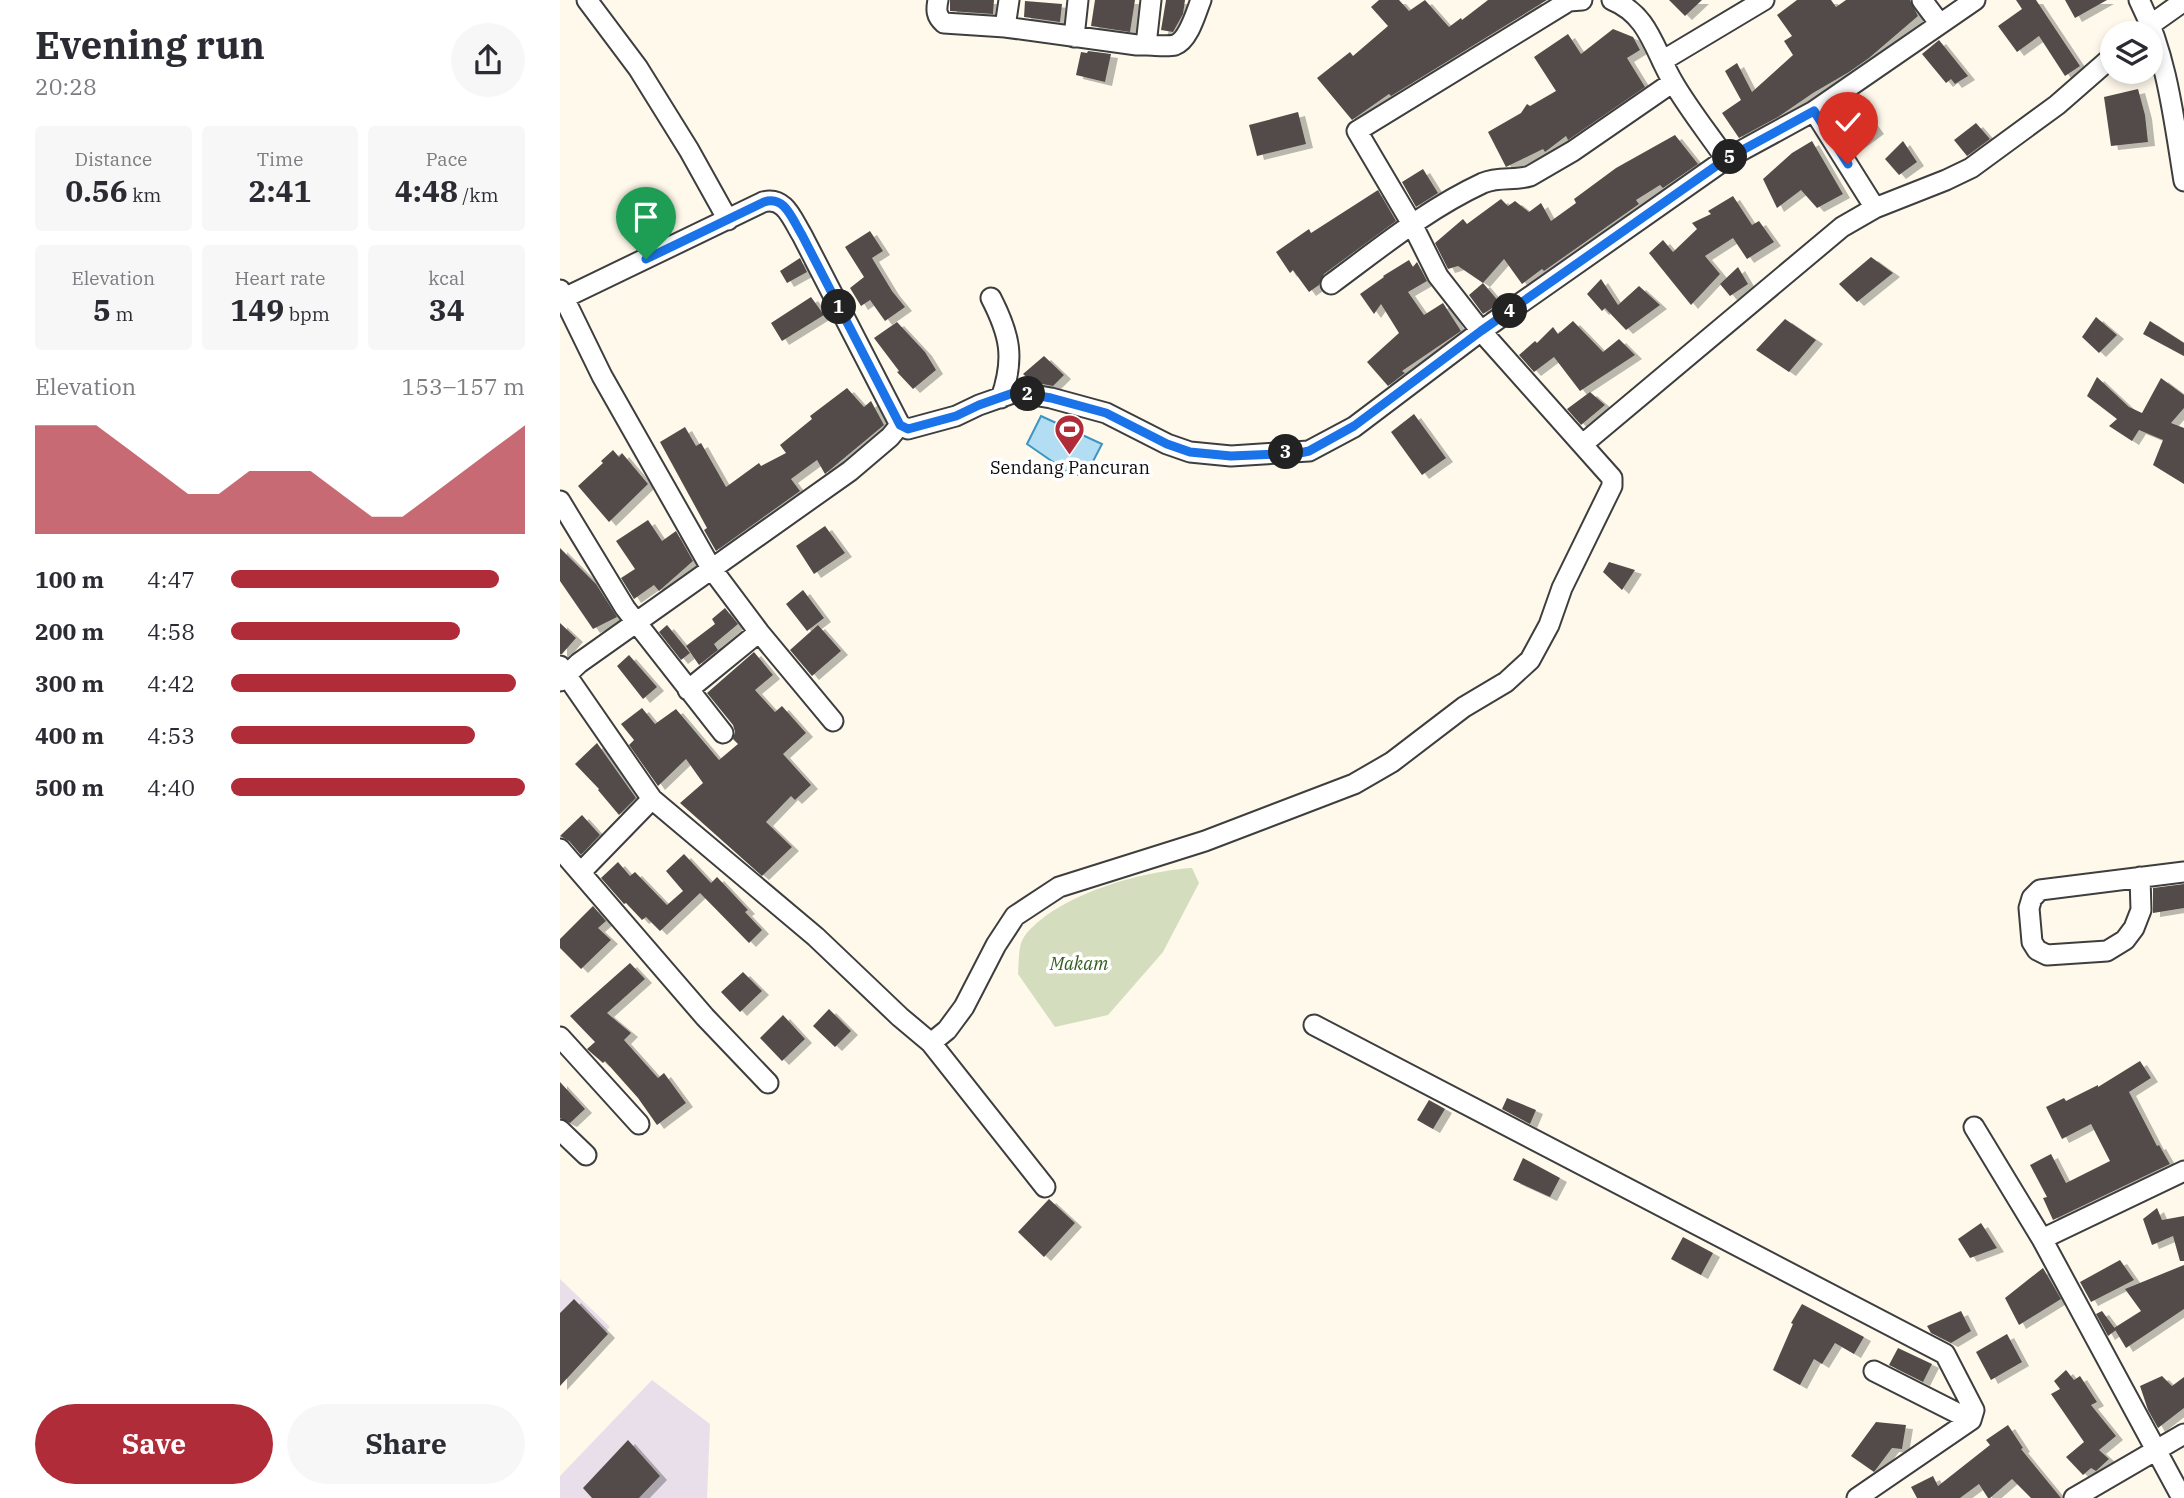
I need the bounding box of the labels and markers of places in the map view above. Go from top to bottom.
pin [1818,92,1878,164]
pin: 5 [1712,140,1748,174]
pin [616,187,676,259]
pin: 1 [822,290,856,324]
pin: 4 [1492,294,1528,328]
pin: 2 [1010,376,1046,412]
sports icon: Sendang Pancuran [1053,412,1087,456]
pin: 3 [1268,434,1304,470]
place label: Sendang Pancuran [990,456,1150,479]

